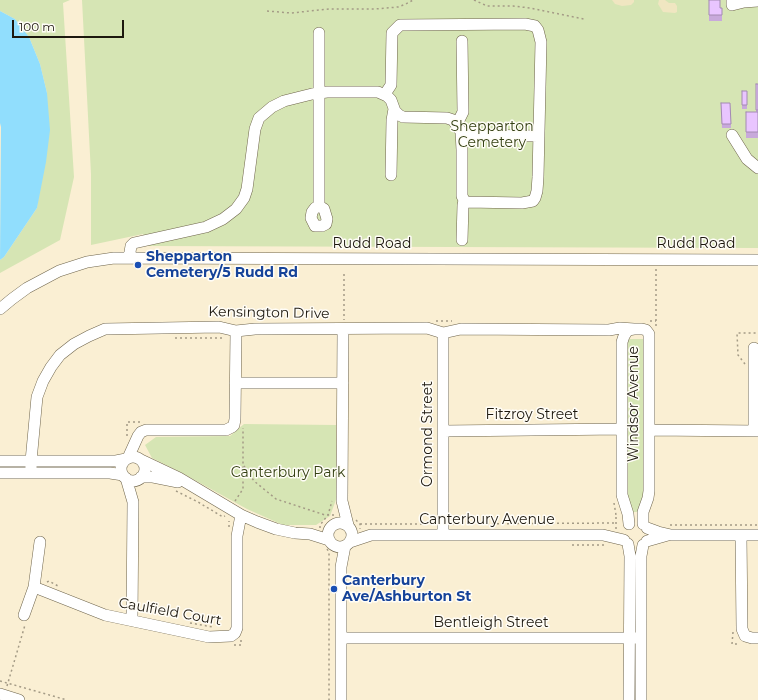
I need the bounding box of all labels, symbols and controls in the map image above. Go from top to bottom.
scale bar [14,12,126,38]
text: 100 m [19,19,55,34]
park label: Shepparton Cemetery [450,119,534,152]
street label: Rudd Road [333,236,411,252]
street label: Rudd Road [657,236,735,252]
place label: Shepparton Cemetery/5 Rudd Rd [146,249,298,282]
marker: Shepparton Cemetery/5 Rudd Rd [133,260,143,270]
street label: Kensington Drive [208,304,330,322]
street label: Windsor Avenue [626,346,642,462]
street label: Ormond Street [420,381,436,487]
street label: Fitzroy Street [486,407,578,423]
park label: Canterbury Park [231,465,345,481]
street label: Canterbury Avenue [419,512,555,528]
place label: Canterbury Ave/Ashburton St [342,573,471,606]
marker: Canterbury Ave/Ashburton St [329,584,339,594]
street label: Caulfield Court [117,595,223,629]
street label: Bentleigh Street [433,615,549,631]

